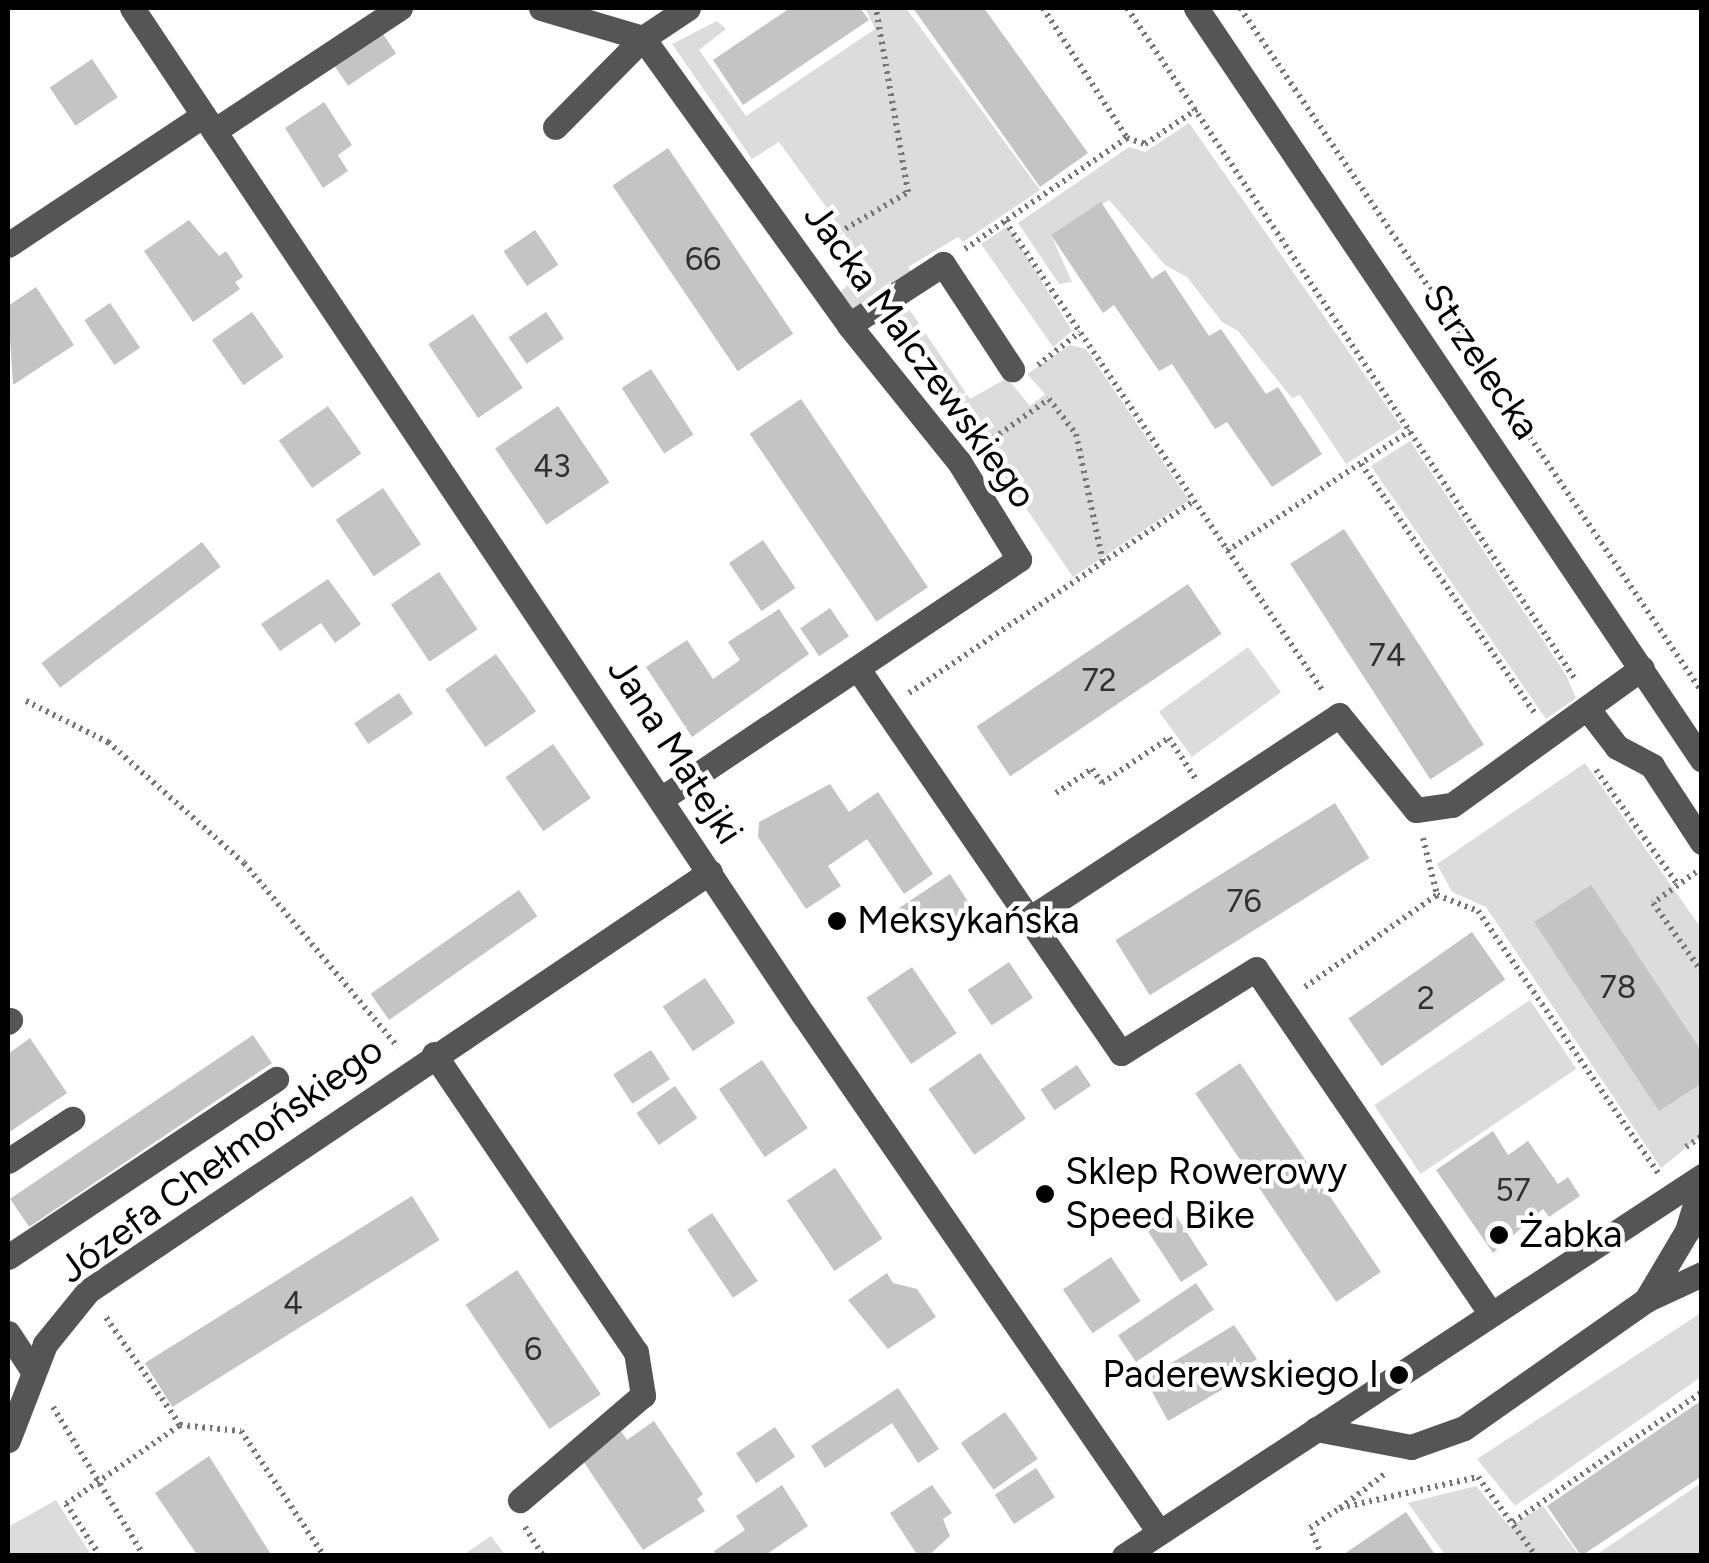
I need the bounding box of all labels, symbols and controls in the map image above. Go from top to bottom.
street label: Jacka Malczewskiego [794,195,1046,517]
house number: 66 [685,240,721,278]
street label: Strzelecka [1413,276,1549,448]
house number: 43 [533,447,571,485]
house number: 74 [1368,636,1406,674]
street label: Jana Matejki [598,649,752,853]
house number: 72 [1081,661,1117,699]
house number: 76 [1226,882,1262,920]
place label: Meksykańska [857,898,1080,944]
marker: Meksykańska [826,910,848,932]
house number: 78 [1600,968,1636,1006]
house number: 2 [1417,979,1435,1017]
street label: Józefa Chełmońskiego [50,1027,392,1293]
place label: Sklep Rowerowy Speed Bike [1065,1149,1347,1238]
house number: 57 [1495,1171,1531,1209]
marker: Sklep Rowerowy Speed Bike [1034,1183,1056,1205]
place label: Żabka [1519,1212,1622,1258]
marker: Żabka [1488,1224,1510,1246]
house number: 4 [283,1284,303,1322]
house number: 6 [524,1330,542,1368]
place label: Paderewskiego I [1102,1352,1379,1398]
marker: Paderewskiego I [1388,1364,1410,1386]

